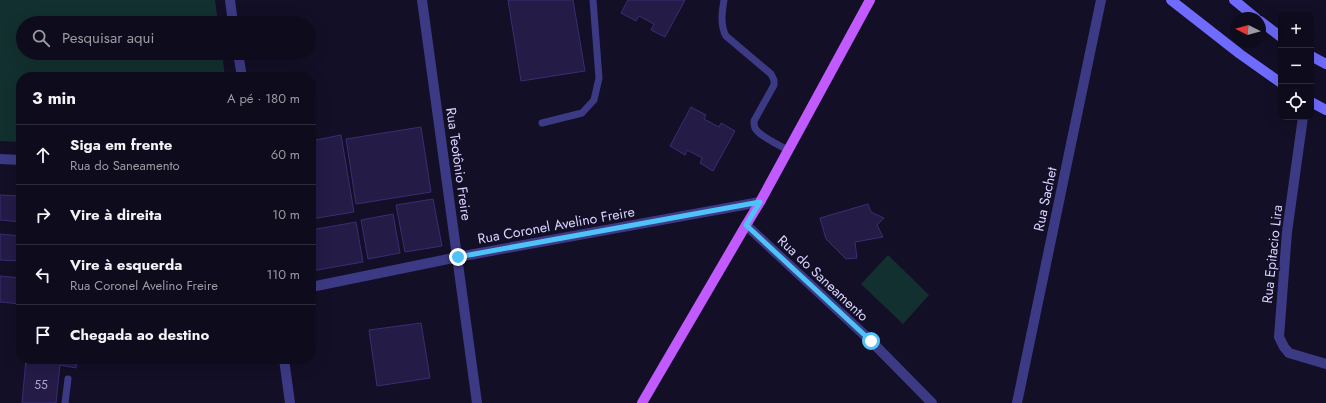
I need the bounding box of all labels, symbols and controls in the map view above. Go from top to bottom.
north arrow [1230,12,1266,48]
map controls [1278,12,1314,120]
button: + [1278,12,1314,48]
search box [16,16,316,60]
icon: search [30,27,52,49]
text: Pesquisar aqui [62,27,154,49]
button: − [1278,48,1314,84]
button: locate [1278,84,1314,120]
text: 3 min [32,86,76,110]
text: A pé · 180 m [227,89,300,108]
street label: Rua Teotônio Freire [441,106,477,222]
text: Siga em frente [70,134,172,156]
icon: ahead [32,144,54,166]
text: 60 m [271,145,300,164]
text: Rua do Saneamento [70,156,180,175]
street label: Rua Sachet [1028,164,1062,233]
street label: Rua Coronel Avelino Freire [476,201,636,249]
icon: right [32,204,54,226]
text: Vire à direita [70,204,162,226]
street label: Rua Epitacio Lira [1257,204,1287,304]
text: 10 m [272,205,300,224]
street label: Rua do Saneamento [773,230,873,326]
route end [449,248,467,266]
text: Vire à esquerda [70,254,182,276]
icon: left [32,264,54,286]
text: 110 m [266,265,300,284]
text: Rua Coronel Avelino Freire [70,276,218,295]
icon: arrive [32,324,54,346]
text: Chegada ao destino [70,324,209,346]
route start [862,332,880,350]
house number: 55 [34,376,48,394]

